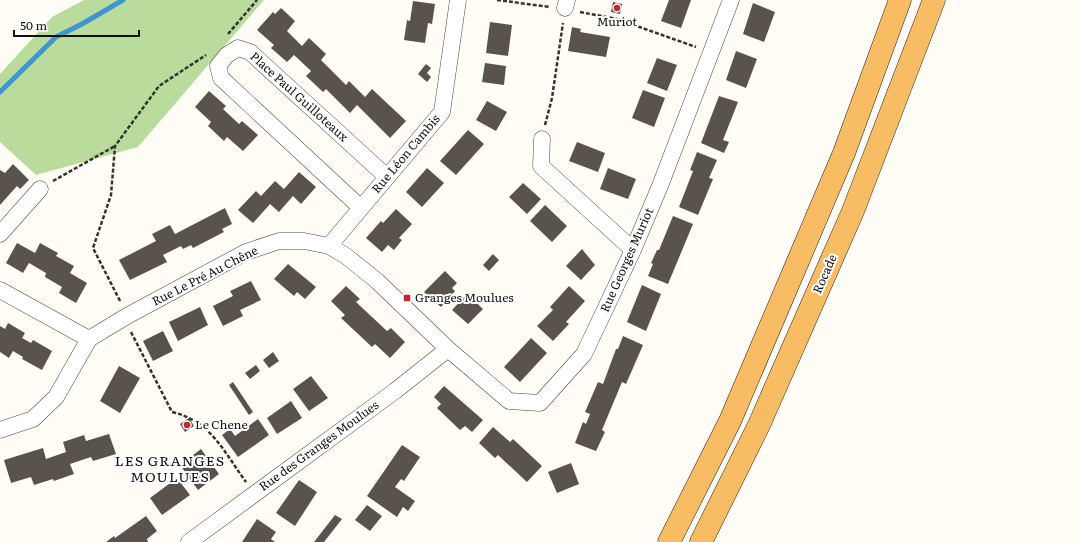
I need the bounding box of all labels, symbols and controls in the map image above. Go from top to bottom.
marker: Muriot [612,3,622,13]
scale bar [14,12,139,38]
place label: Muriot [597,12,637,30]
text: 50 m [20,16,47,34]
street label: Place Paul Guilloteaux [247,47,353,145]
street label: Rue Léon Cambis [367,110,444,197]
street label: Rue Georges Muriot [595,204,657,315]
street label: Rue Le Pré Au Chêne [148,241,261,310]
street label: Rocade [807,251,841,296]
place label: Granges Moulues [415,288,514,306]
marker: Granges Moulues [402,293,412,303]
street label: Rue des Granges Moulues [255,395,382,495]
place label: Le Chene [195,415,248,433]
marker: Le Chene [182,420,192,430]
district label: LES GRANGES MOULUES [115,450,225,486]

